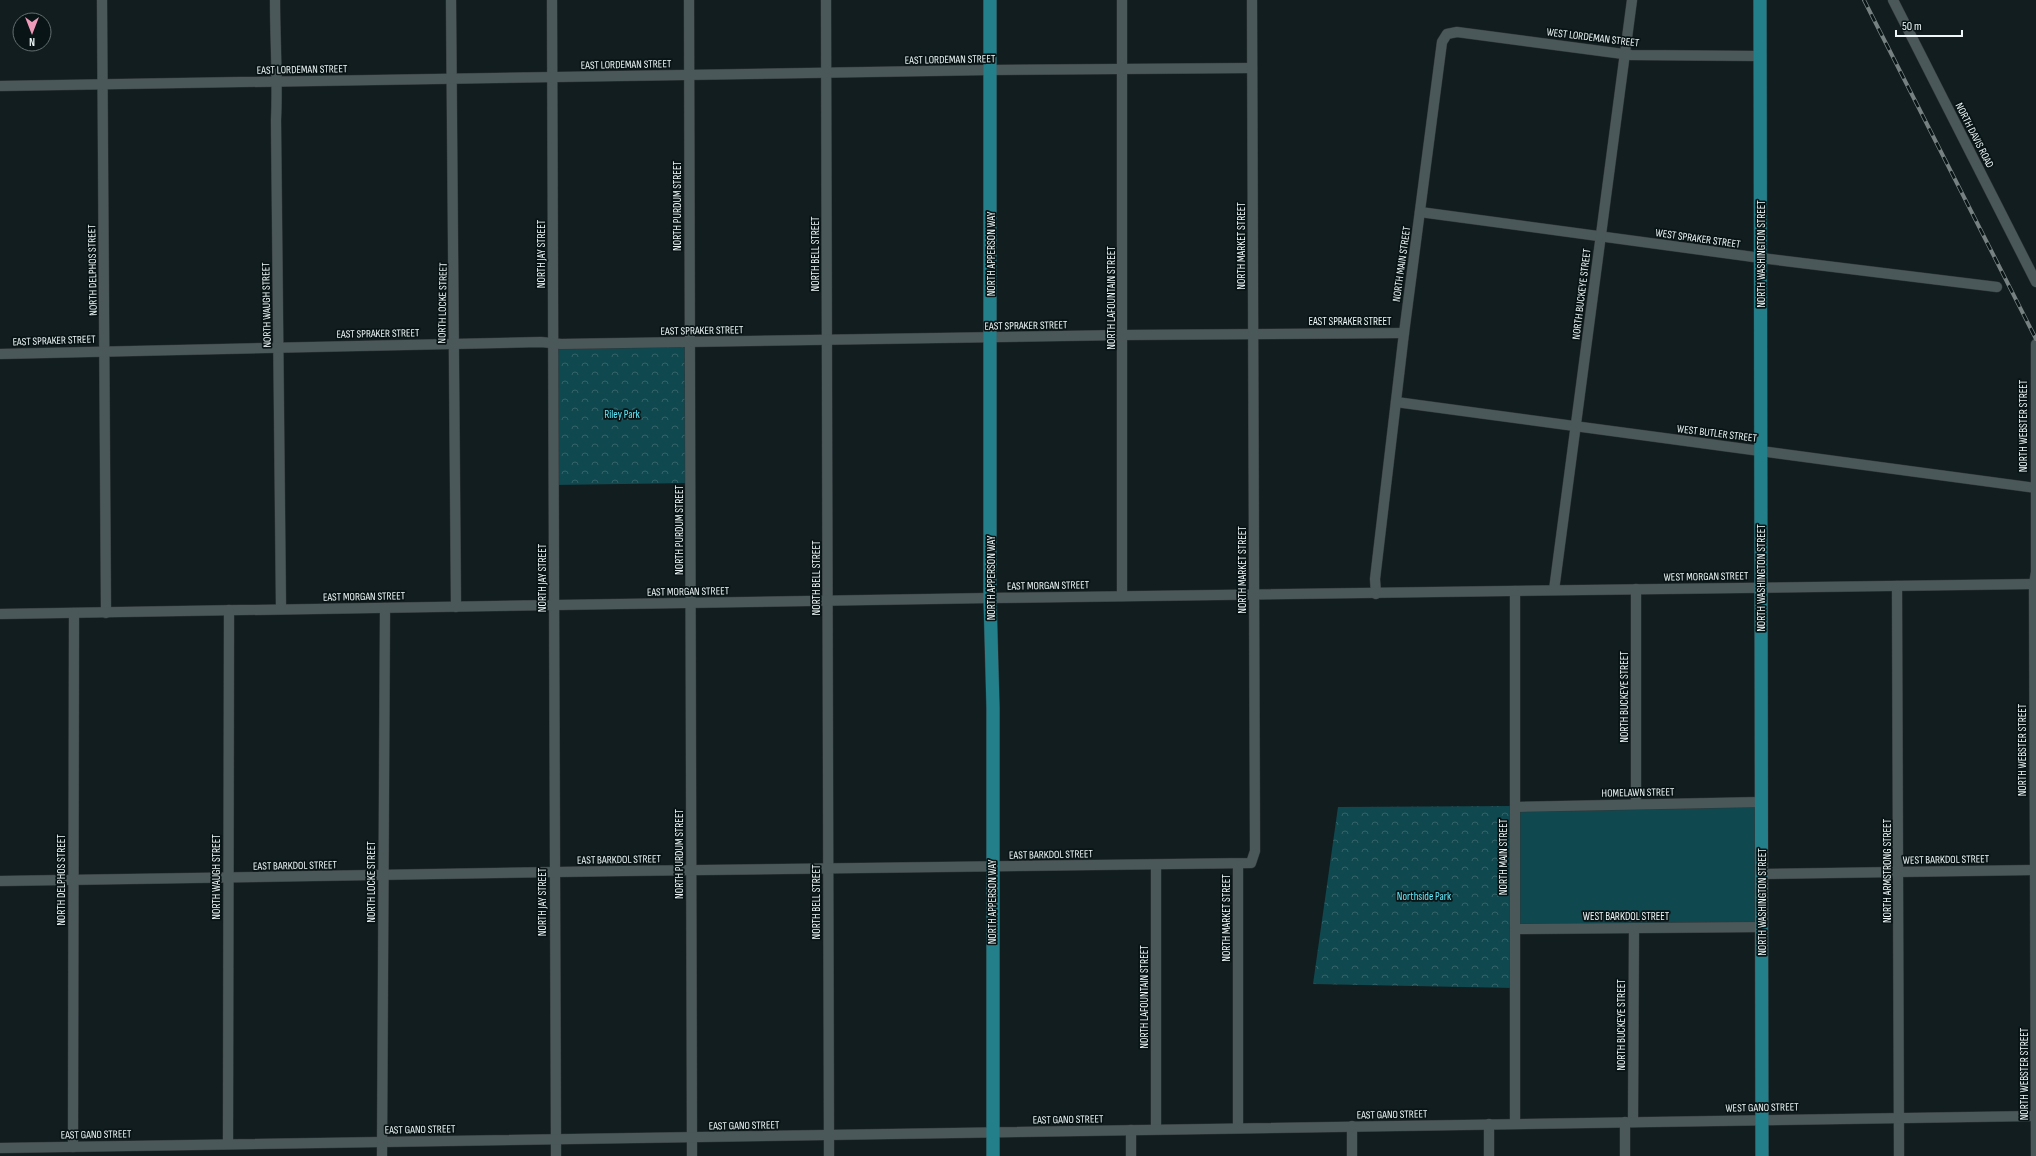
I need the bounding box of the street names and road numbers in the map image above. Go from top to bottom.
street label: WEST LORDEMAN STREET [1546,25,1641,50]
street label: EAST LORDEMAN STREET [905,52,996,67]
street label: EAST LORDEMAN STREET [581,57,672,72]
street label: EAST LORDEMAN STREET [257,62,348,77]
street label: NORTH DAVIS ROAD [1953,100,1997,170]
street label: NORTH PURDUM STREET [671,161,684,251]
street label: NORTH WASHINGTON STREET [1755,200,1768,308]
street label: NORTH MARKET STREET [1235,202,1248,290]
street label: NORTH APPERSON WAY [985,211,998,296]
street label: NORTH BELL STREET [809,216,822,291]
street label: NORTH JAY STREET [535,219,548,288]
street label: NORTH DELPHOS STREET [85,224,100,316]
street label: NORTH MAIN STREET [1390,225,1413,303]
street label: WEST SPRAKER STREET [1655,226,1742,251]
street label: NORTH LAFOUNTAIN STREET [1105,246,1118,350]
street label: NORTH BUCKEYE STREET [1569,247,1594,340]
street label: NORTH WAUGH STREET [259,262,274,348]
street label: NORTH LOCKE STREET [435,262,450,344]
street label: EAST SPRAKER STREET [1308,315,1392,328]
street label: EAST SPRAKER STREET [984,318,1068,333]
street label: EAST SPRAKER STREET [660,323,744,338]
street label: EAST SPRAKER STREET [336,326,420,341]
street label: EAST SPRAKER STREET [12,333,96,348]
street label: NORTH WEBSTER STREET [2017,379,2030,472]
street label: WEST BUTLER STREET [1676,422,1758,445]
street label: NORTH PURDUM STREET [673,485,686,575]
street label: NORTH WASHINGTON STREET [1755,524,1768,632]
street label: NORTH MARKET STREET [1236,526,1249,614]
street label: NORTH APPERSON WAY [985,535,998,620]
street label: NORTH BELL STREET [810,540,823,615]
street label: NORTH JAY STREET [536,543,549,612]
street label: WEST MORGAN STREET [1664,569,1749,584]
street label: EAST MORGAN STREET [1007,578,1090,593]
street label: EAST MORGAN STREET [647,584,730,599]
street label: EAST MORGAN STREET [323,589,406,604]
street label: NORTH BUCKEYE STREET [1618,651,1631,743]
street label: NORTH WEBSTER STREET [2016,703,2029,796]
street label: HOMELAWN STREET [1601,785,1675,800]
street label: NORTH PURDUM STREET [673,809,686,899]
street label: NORTH MAIN STREET [1497,818,1510,895]
street label: NORTH ARMSTRONG STREET [1881,818,1894,923]
street label: NORTH DELPHOS STREET [55,834,68,926]
street label: NORTH WAUGH STREET [210,834,223,920]
street label: NORTH LOCKE STREET [365,841,378,923]
street label: EAST BARKDOL STREET [1009,847,1094,862]
street label: NORTH WASHINGTON STREET [1756,848,1769,956]
street label: EAST BARKDOL STREET [577,852,662,867]
street label: WEST BARKDOL STREET [1903,852,1990,867]
street label: EAST BARKDOL STREET [253,858,338,873]
street label: NORTH APPERSON WAY [986,859,999,944]
street label: NORTH BELL STREET [810,864,823,939]
street label: NORTH JAY STREET [536,867,549,936]
street label: NORTH MARKET STREET [1220,874,1233,962]
street label: WEST BARKDOL STREET [1583,910,1670,923]
street label: NORTH LAFOUNTAIN STREET [1138,945,1151,1049]
street label: NORTH BUCKEYE STREET [1615,979,1628,1071]
street label: NORTH WEBSTER STREET [2018,1027,2031,1120]
street label: WEST GANO STREET [1725,1100,1799,1115]
street label: EAST GANO STREET [1357,1107,1428,1122]
street label: EAST GANO STREET [1033,1112,1104,1127]
street label: EAST GANO STREET [709,1118,780,1133]
street label: EAST GANO STREET [385,1122,456,1137]
street label: EAST GANO STREET [61,1127,132,1142]

